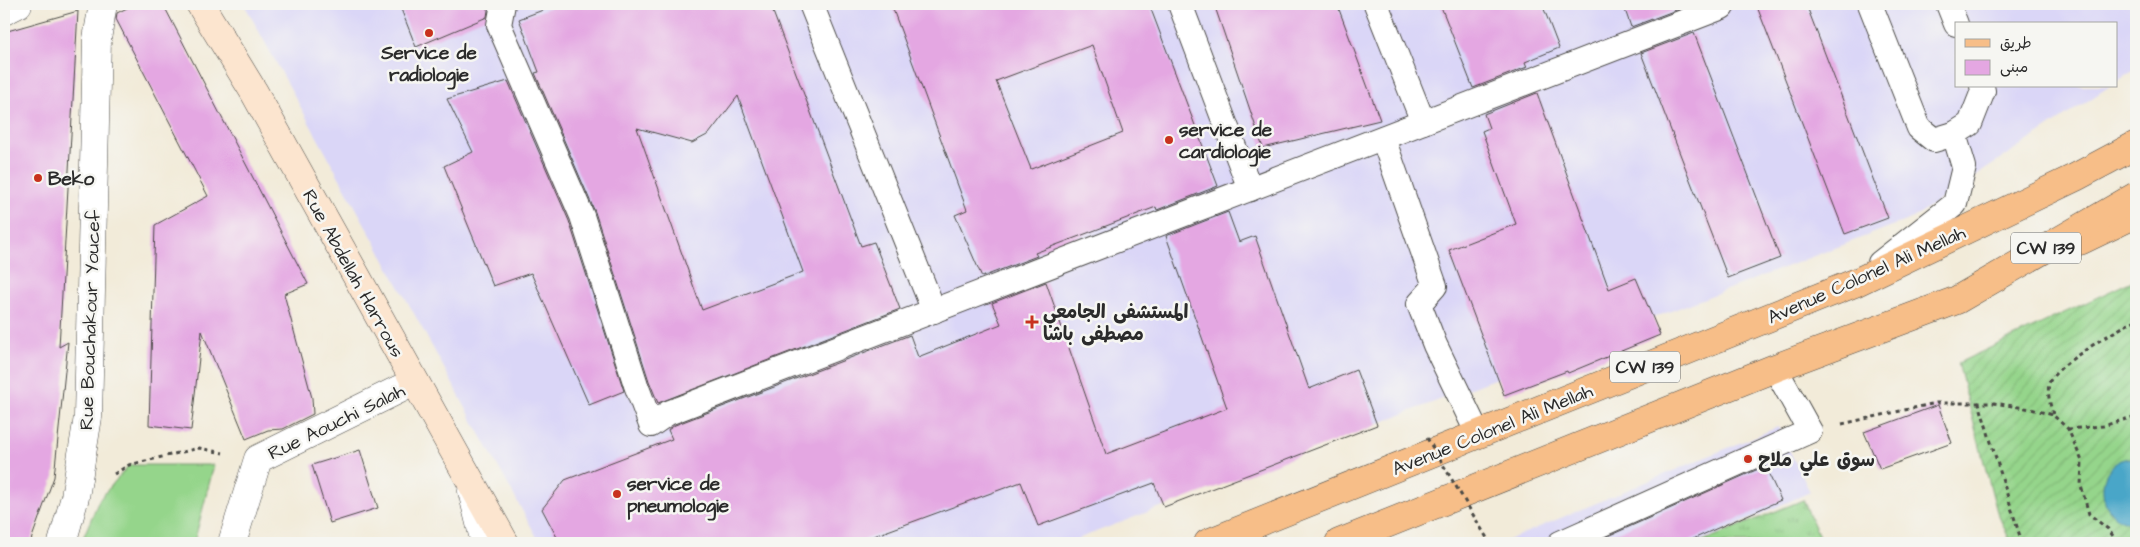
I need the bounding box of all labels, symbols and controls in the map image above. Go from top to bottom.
legend [1955,22,2118,88]
marker: Service de radiologie [423,27,435,39]
text: طريق [2000,33,2032,54]
place label: Service de radiologie [380,40,478,90]
text: مبنى [2000,57,2028,78]
place label: service de cardiologie [1179,117,1273,167]
marker: service de cardiologie [1163,134,1175,146]
place label: Beko [48,166,94,193]
marker: Beko [32,172,44,184]
street label: Rue Abdellah Harrous [295,185,410,363]
street label: Rue Bouchakour Youcef [73,209,108,431]
street label: Avenue Colonel Ali Mellah [1763,219,1970,331]
road number: CW 139 [2011,232,2081,264]
place label: المستشفى الجامعي مصطفى باشا [1043,299,1188,348]
marker: المستشفى الجامعي مصطفى باشا [1025,315,1039,329]
road number: CW 139 [1610,352,1680,382]
street label: Rue Aouchi Salah [264,377,410,467]
street label: Avenue Colonel Ali Mellah [1388,378,1597,483]
place label: سوق علي ملاح [1758,447,1875,476]
marker: سوق علي ملاح [1742,453,1754,465]
place label: service de pneumologie [627,471,730,521]
marker: service de pneumologie [611,488,623,500]

